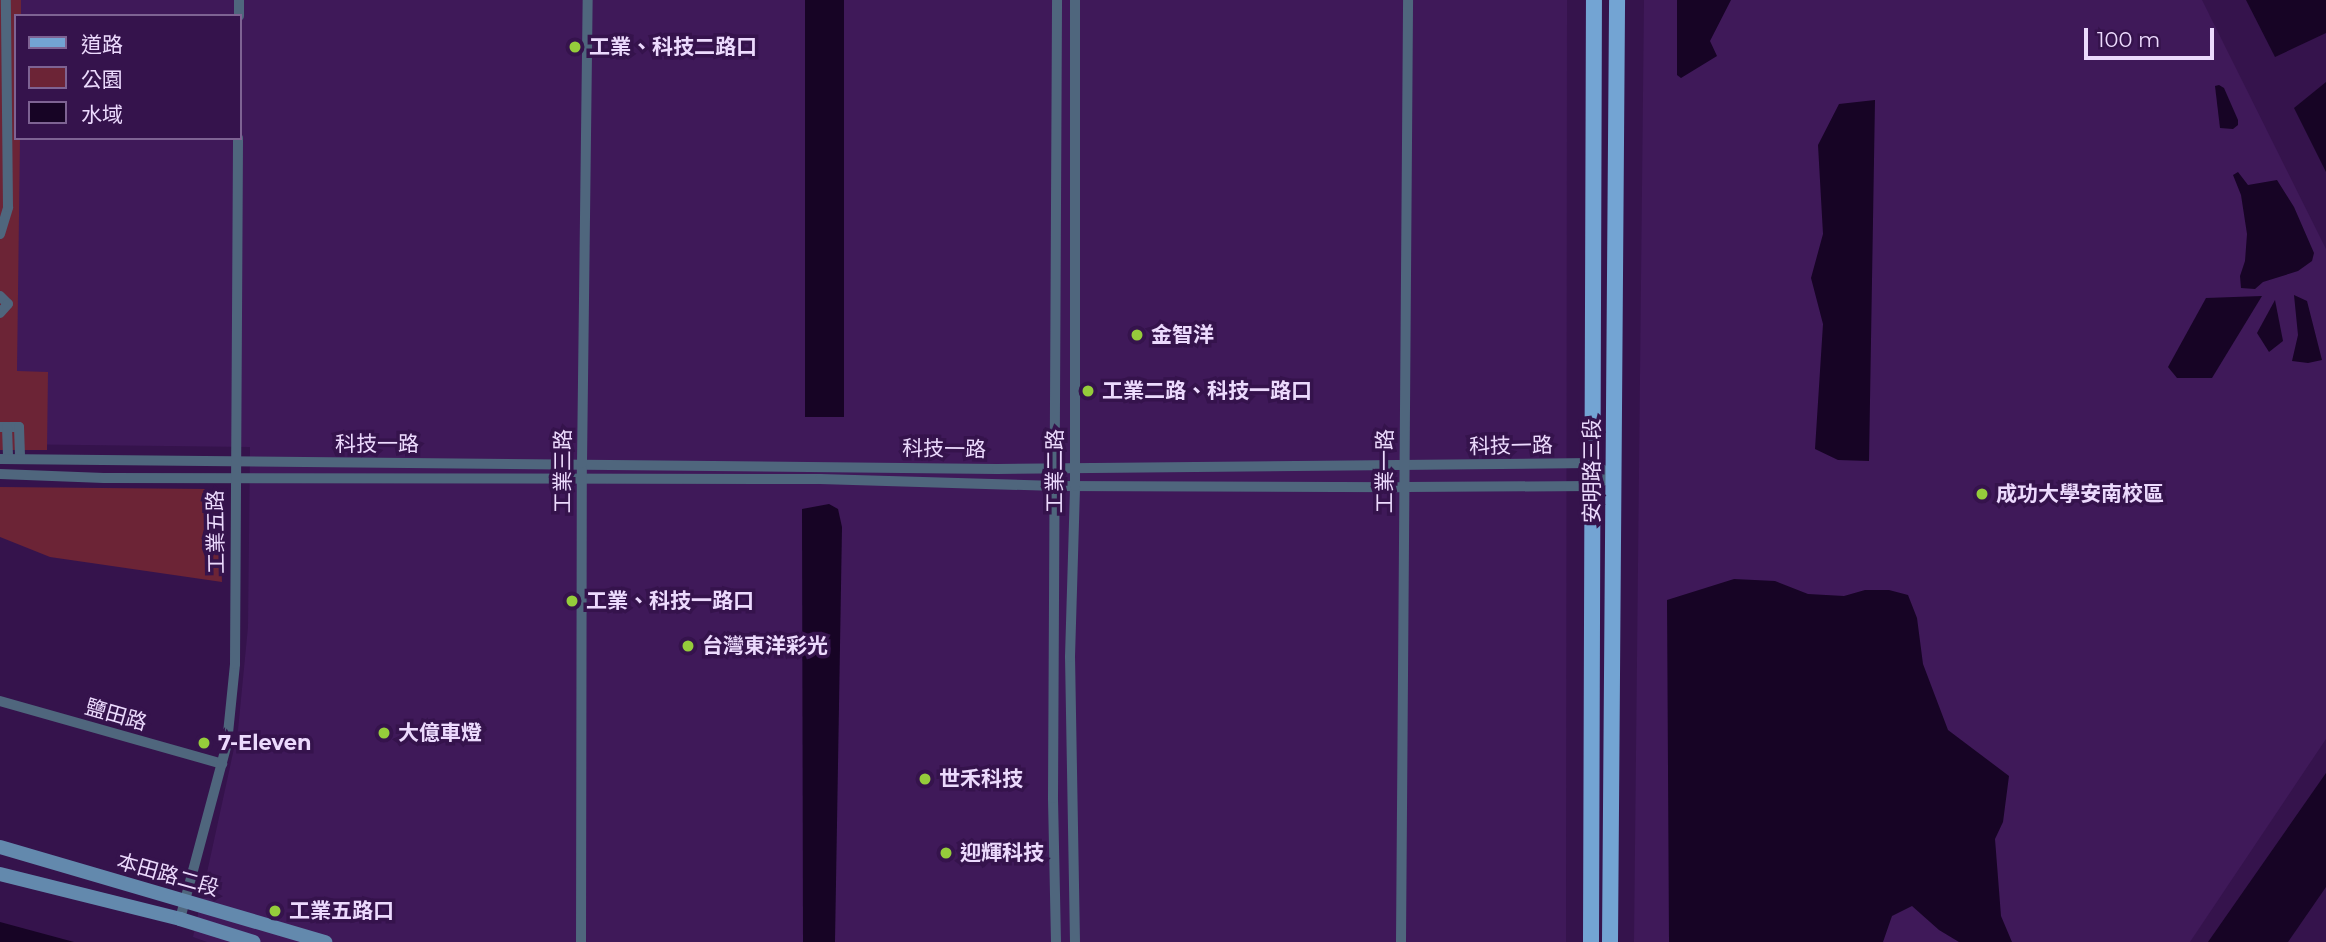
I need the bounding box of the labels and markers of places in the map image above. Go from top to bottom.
place label: 工業、科技二路口 [589,34,757,60]
marker: 工業、科技二路口 [567,39,583,55]
place label: 金智洋 [1151,322,1214,348]
marker: 金智洋 [1129,327,1145,343]
place label: 工業二路、科技一路口 [1102,378,1312,404]
marker: 工業二路、科技一路口 [1080,383,1096,399]
place label: 成功大學安南校區 [1996,481,2164,507]
marker: 成功大學安南校區 [1974,486,1990,502]
place label: 工業、科技一路口 [586,588,754,614]
marker: 工業、科技一路口 [564,593,580,609]
place label: 台灣東洋彩光 [702,633,828,659]
marker: 台灣東洋彩光 [680,638,696,654]
place label: 大億車燈 [398,720,482,746]
marker: 大億車燈 [376,725,392,741]
place label: 7-Eleven [218,730,312,756]
marker: 7-Eleven [196,735,212,751]
place label: 世禾科技 [939,766,1023,792]
marker: 世禾科技 [917,771,933,787]
place label: 迎輝科技 [960,840,1044,866]
marker: 迎輝科技 [938,845,954,861]
place label: 工業五路口 [289,898,394,924]
marker: 工業五路口 [267,903,283,919]

